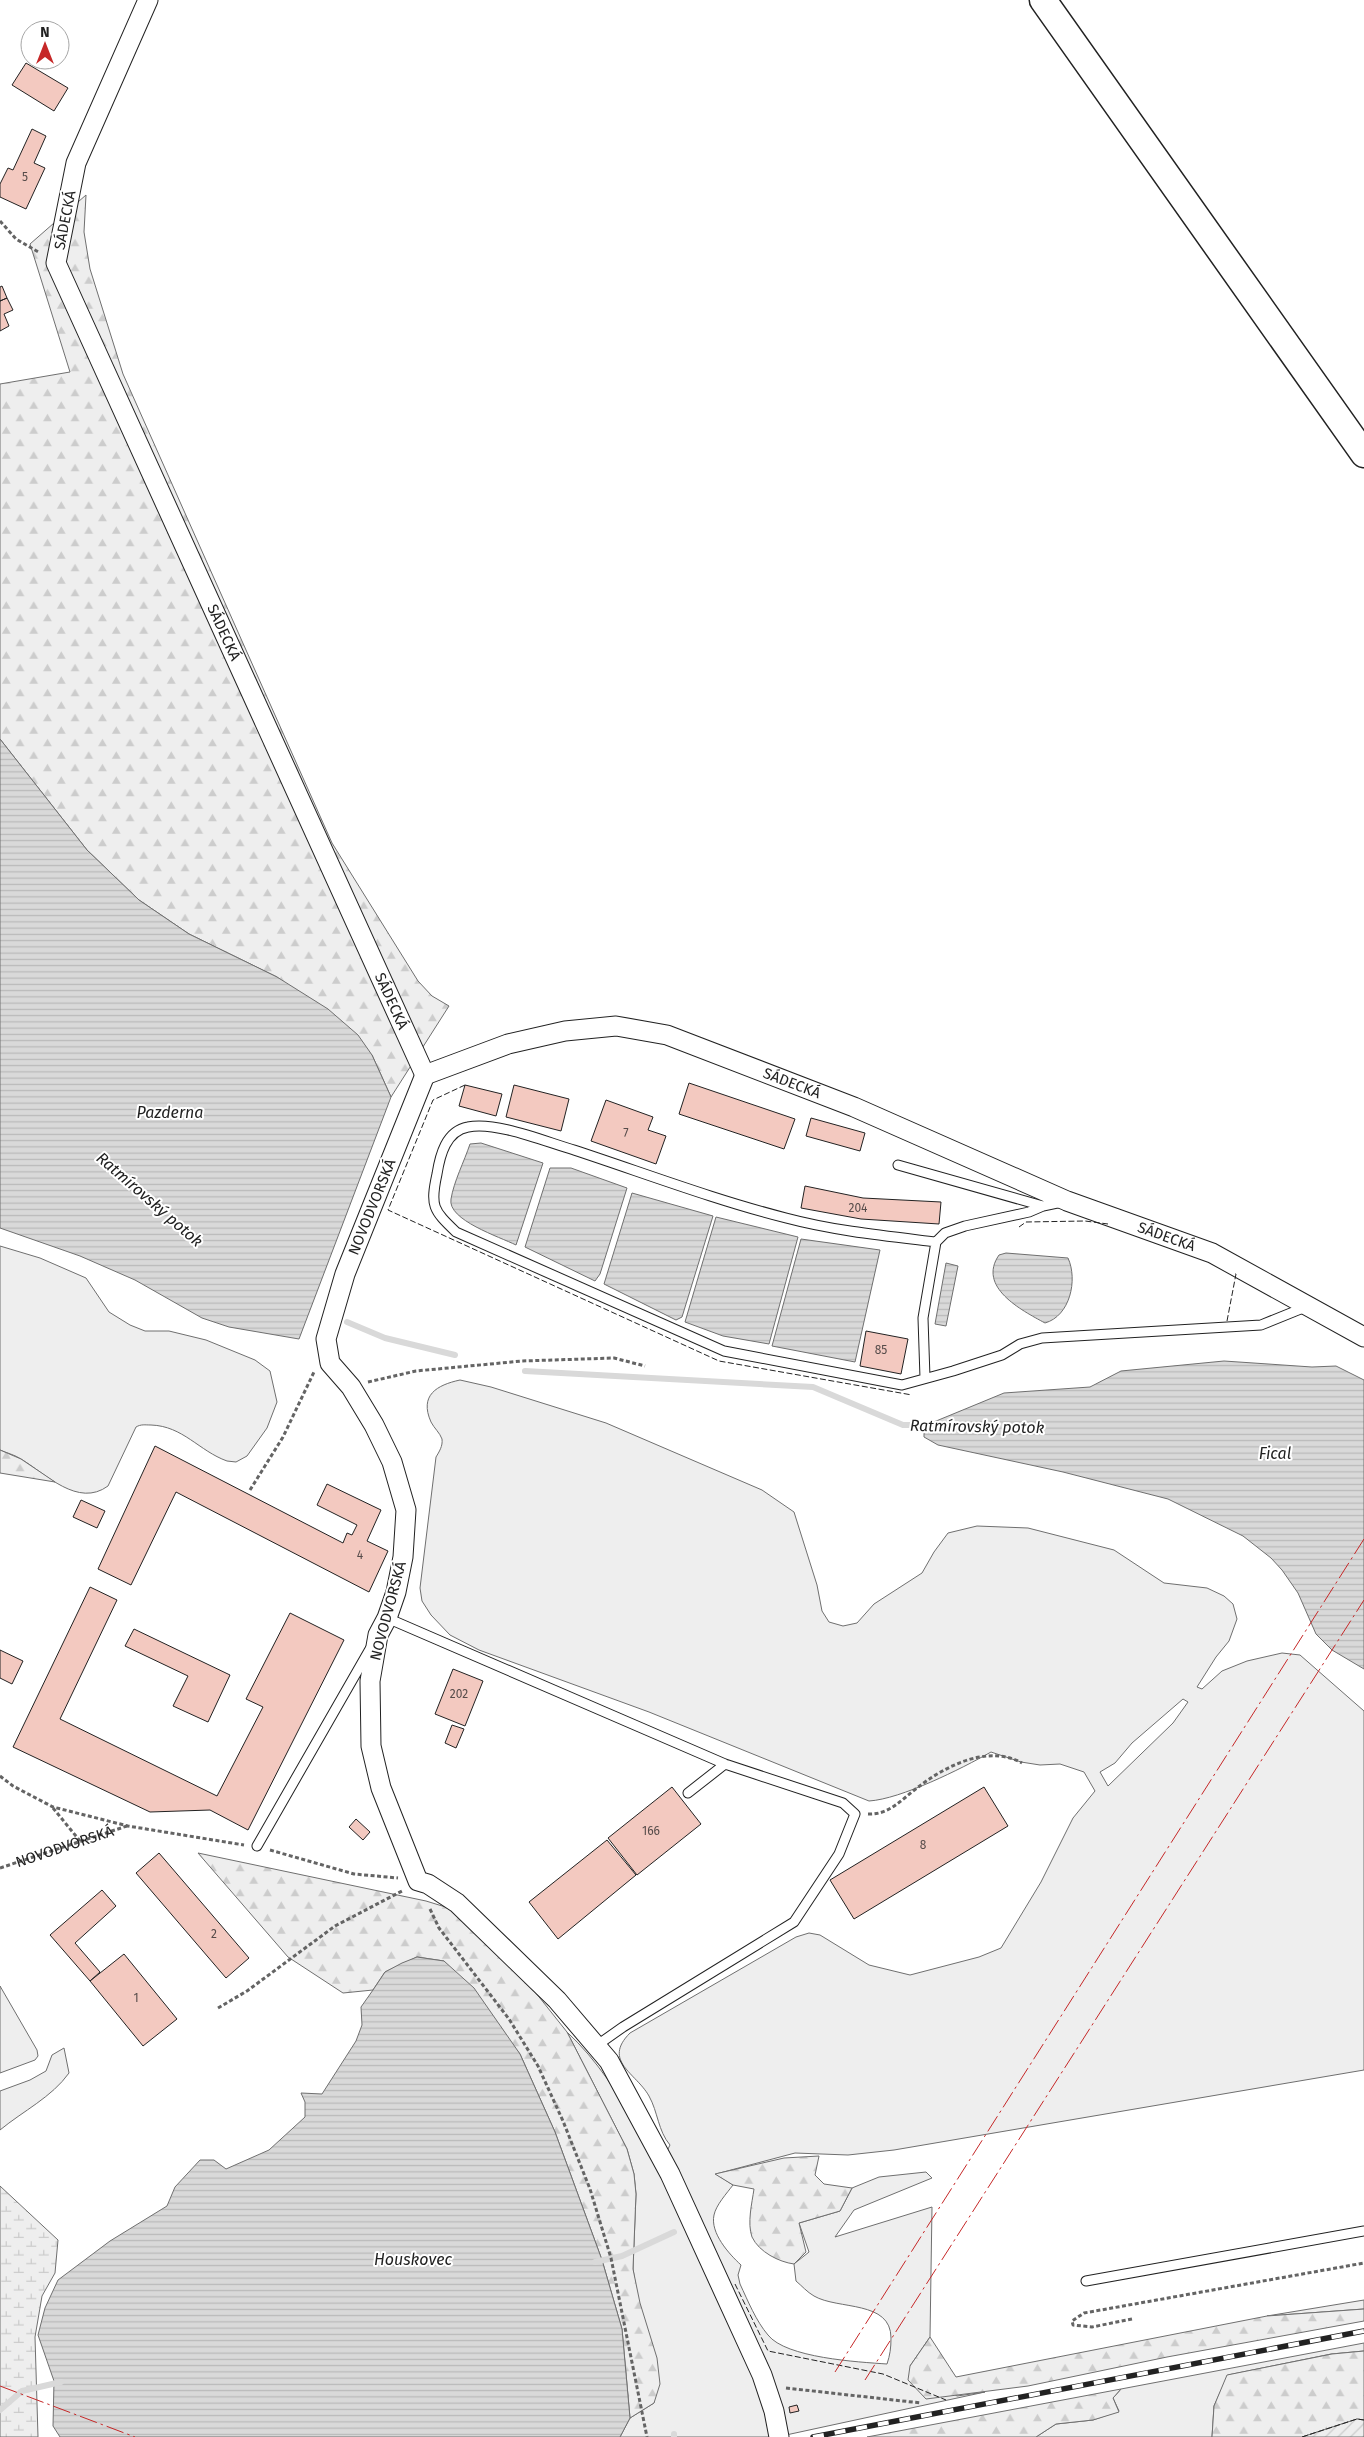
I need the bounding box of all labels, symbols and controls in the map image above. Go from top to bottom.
north arrow [20,20,70,70]
text: N [40,24,50,41]
house number: 5 [22,170,28,184]
street label: SÁDECKÁ [50,188,80,251]
street label: SÁDECKÁ [203,601,245,664]
street label: SÁDECKÁ [371,970,412,1033]
street label: SÁDECKÁ [761,1064,824,1102]
water label: Pazderna [137,1103,203,1122]
house number: 7 [623,1126,629,1140]
water label: Ratmírovský potok [93,1148,207,1251]
street label: NOVODVORSKÁ [345,1156,400,1258]
house number: 204 [848,1201,868,1215]
street label: SÁDECKÁ [1135,1218,1198,1255]
house number: 85 [875,1343,887,1357]
water label: Ratmírovský potok [910,1416,1045,1437]
water label: Fical [1259,1444,1291,1463]
house number: 4 [357,1548,364,1562]
street label: NOVODVORSKÁ [366,1559,410,1663]
house number: 202 [450,1687,468,1701]
street label: NOVODVORSKÁ [13,1822,116,1871]
house number: 166 [642,1824,660,1838]
house number: 8 [920,1838,927,1852]
house number: 2 [211,1927,217,1941]
house number: 1 [133,1991,139,2005]
water label: Houskovec [374,2250,452,2269]

